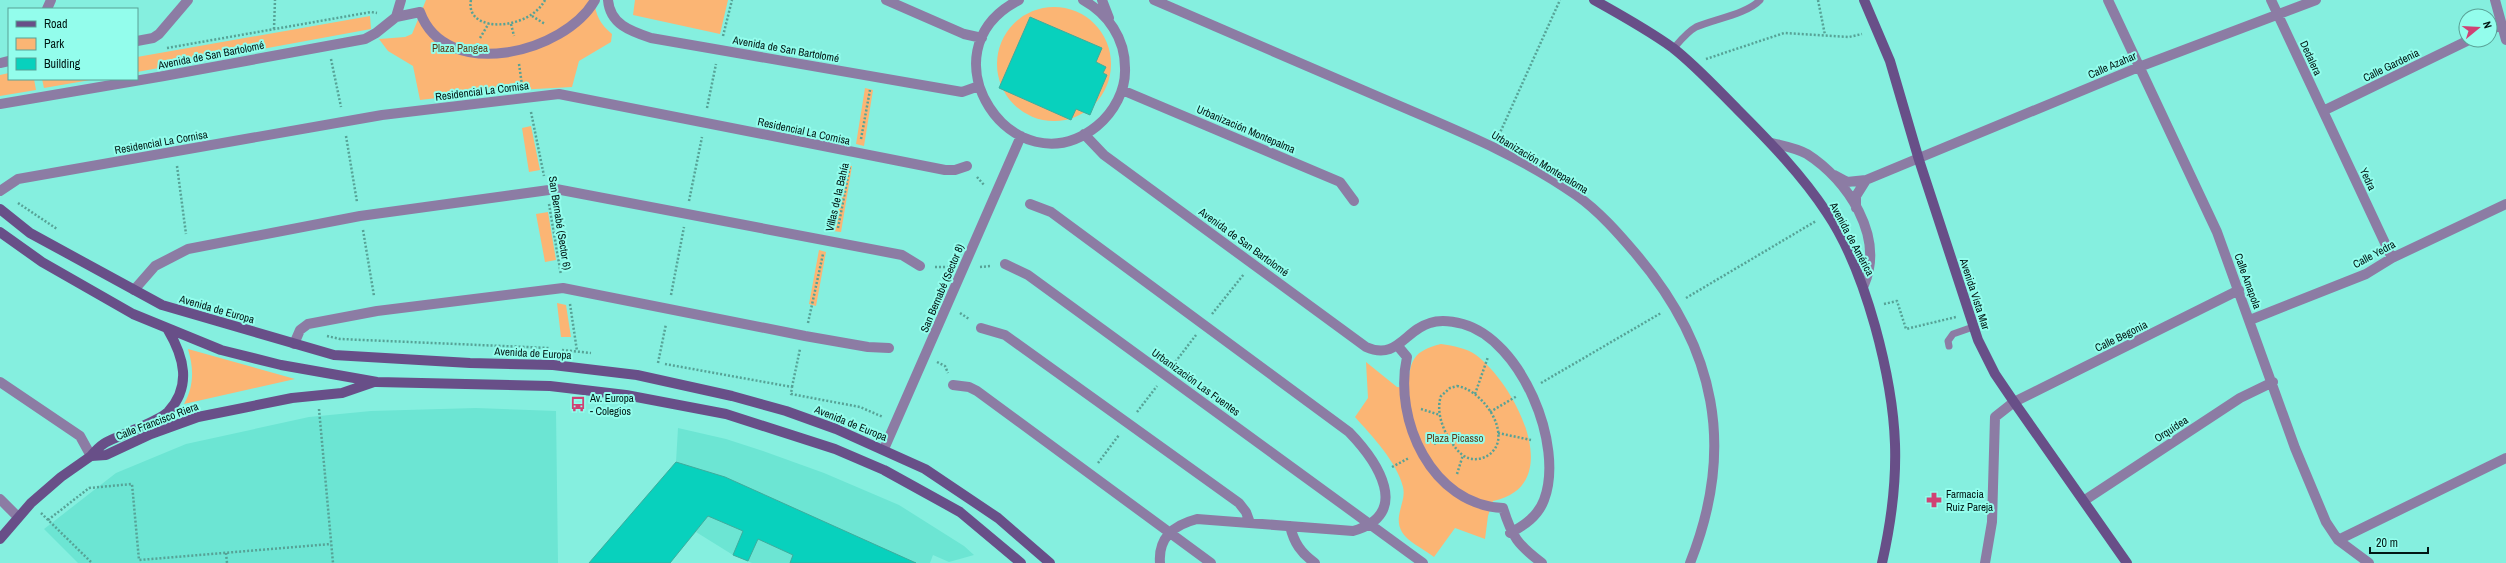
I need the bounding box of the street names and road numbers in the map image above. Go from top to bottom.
street label: Avenida de San Bartolomé [731,33,840,65]
street label: Avenida de San Bartolomé [156,38,265,72]
street label: Dedalera [2297,38,2325,78]
street label: Calle Gardenia [2361,45,2421,85]
street label: Calle Azahar [2086,49,2138,81]
street label: Residencial La Cornisa [434,78,530,104]
street label: Urbanización Montepalma [1195,102,1297,156]
street label: Residencial La Cornisa [756,114,852,148]
street label: Residencial La Cornisa [113,127,209,157]
street label: Urbanización Montepaloma [1489,127,1591,197]
street label: Villas de la Bahía [822,161,852,233]
street label: Yedra [2357,165,2379,193]
street label: San Bernabé (Sector 6) [546,175,574,271]
street label: Avenida de América [1826,199,1877,278]
street label: Avenida de San Bartolomé [1196,204,1292,279]
street label: Calle Yedra [2350,237,2398,271]
street label: San Bernabé (Sector 8) [917,242,967,334]
street label: Calle Amapola [2231,251,2265,311]
street label: Avenida Vista Mar [1957,256,1993,331]
street label: Avenida de Europa [177,291,256,326]
street label: Calle Begonia [2092,317,2150,355]
street label: Avenida de Europa [493,344,572,362]
street label: Urbanización Las Fuentes [1149,345,1243,419]
street label: Calle Francisco Riera [114,399,200,443]
street label: Avenida de Europa [812,402,889,444]
street label: Orquídea [2151,413,2191,445]

